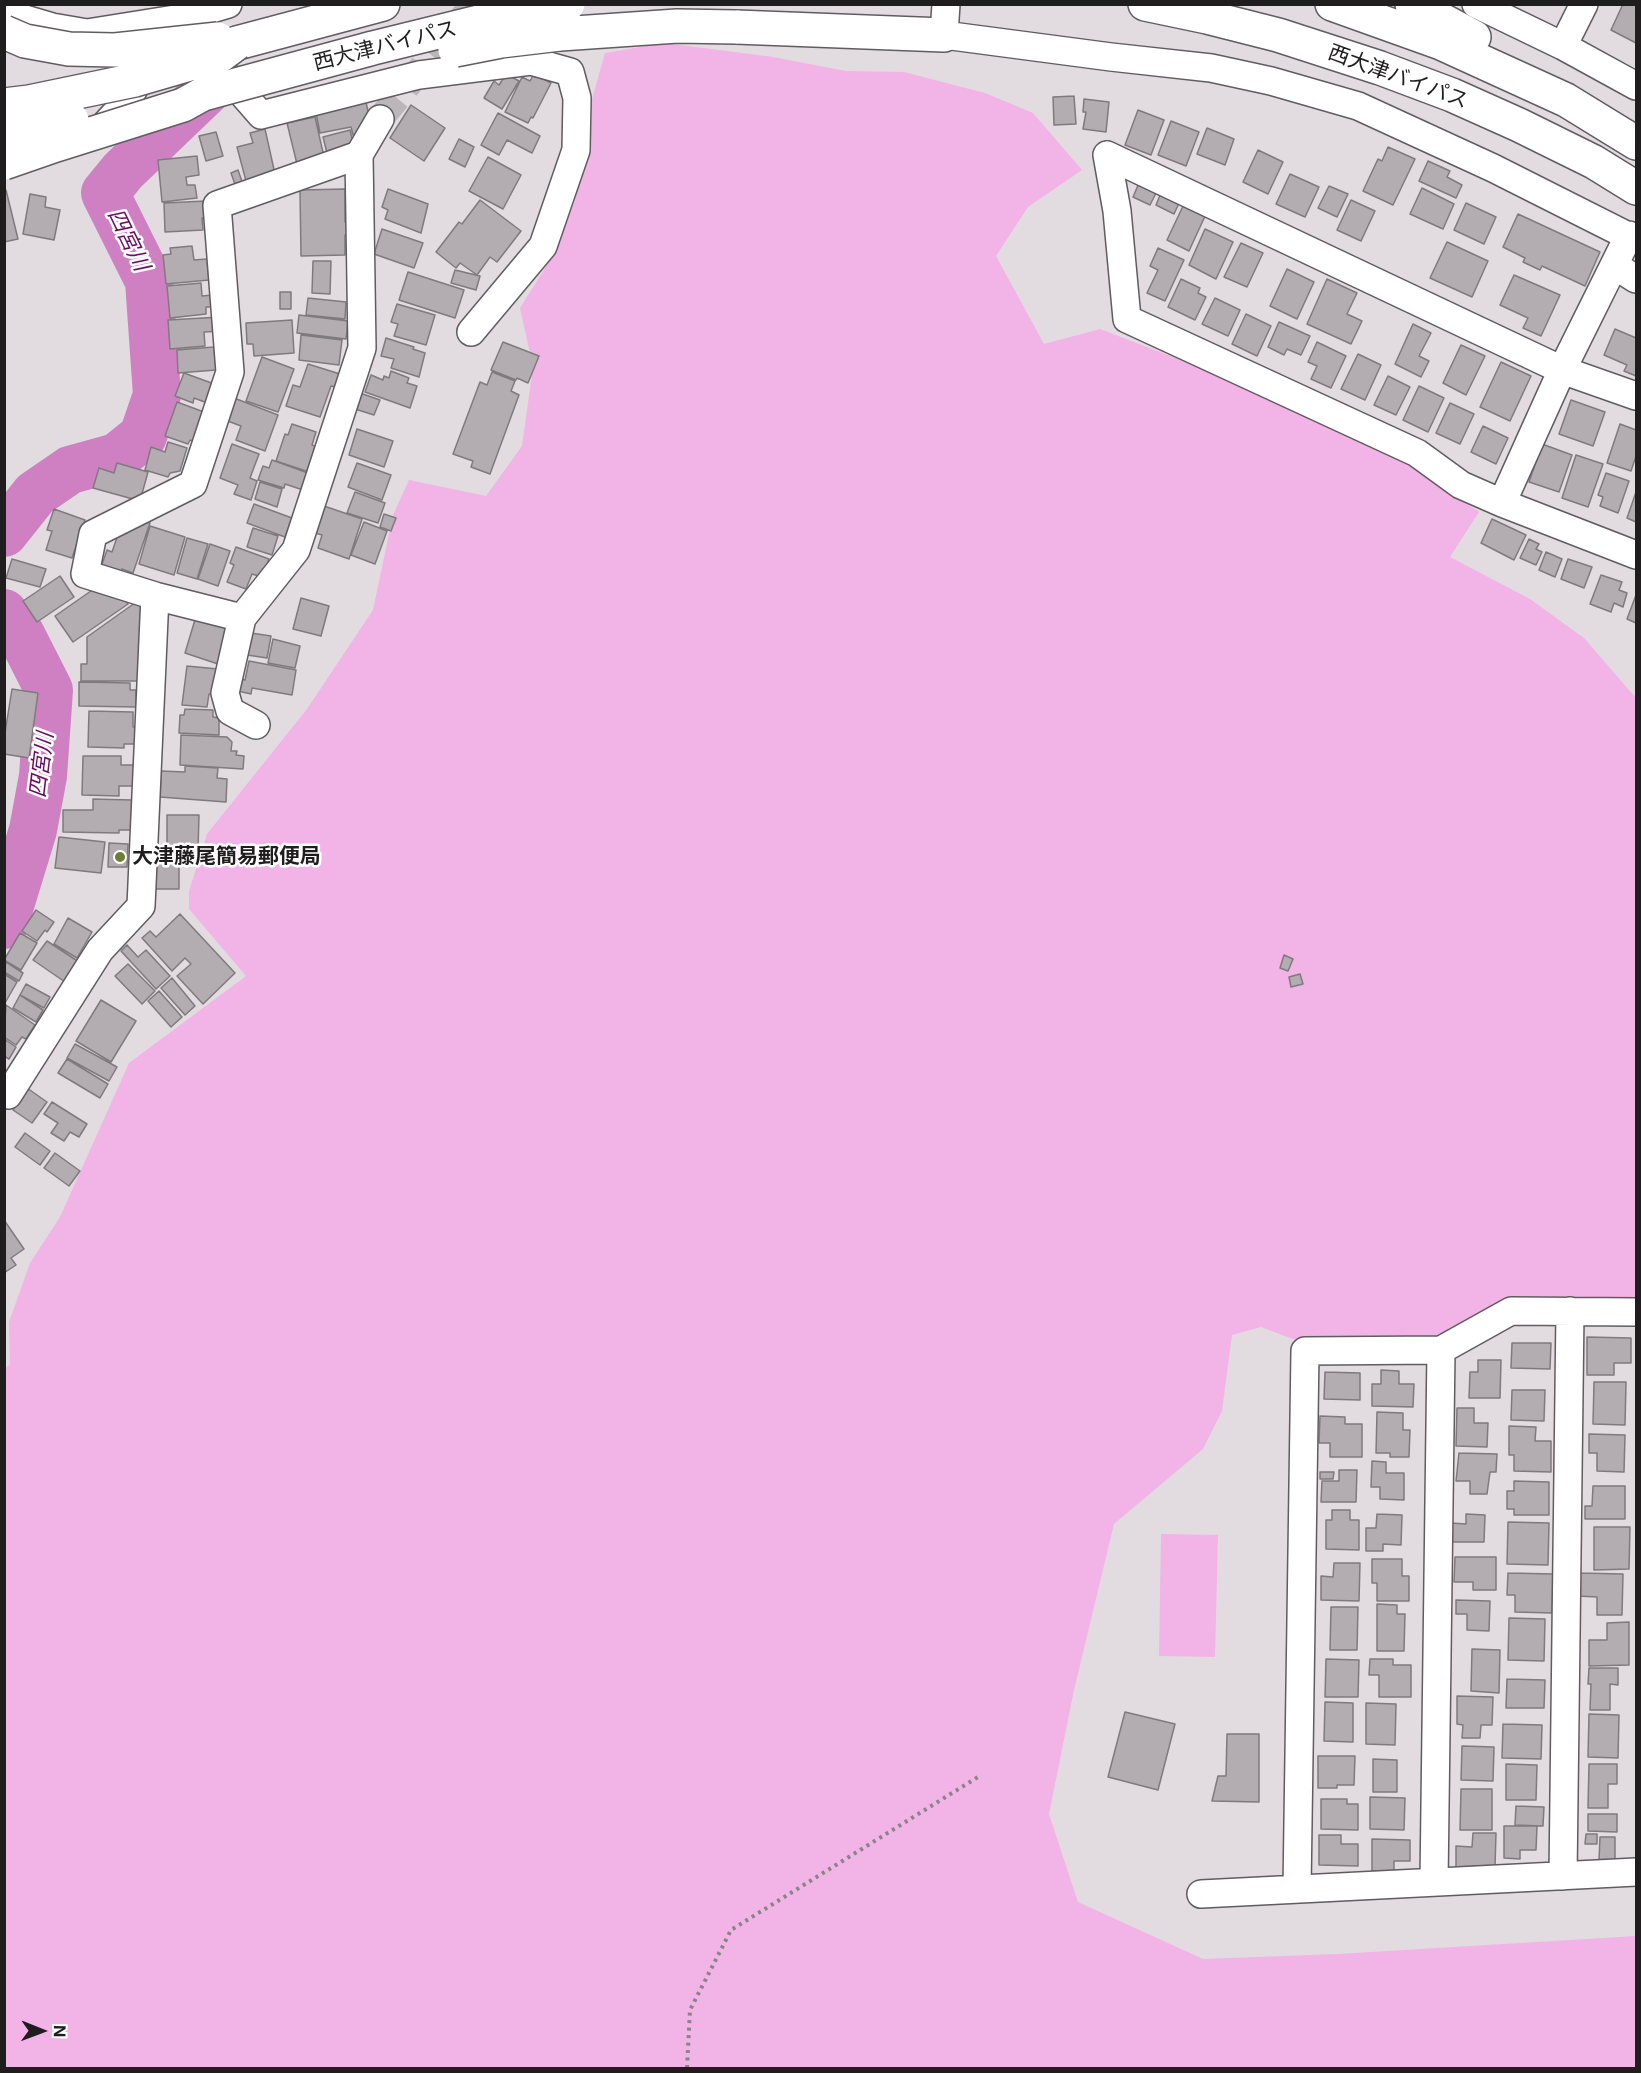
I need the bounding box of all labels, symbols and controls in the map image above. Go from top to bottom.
street label: 西大津バイパス [311,16,459,76]
street label: 西大津バイパス [1325,40,1471,114]
water label: 四宮川 [102,205,154,275]
water label: 四宮川 [25,731,59,799]
place label: 大津藤尾簡易郵便局 [132,844,321,870]
marker: 大津藤尾簡易郵便局 [113,850,127,864]
north arrow [12,2001,72,2061]
text: N [50,2025,70,2038]

